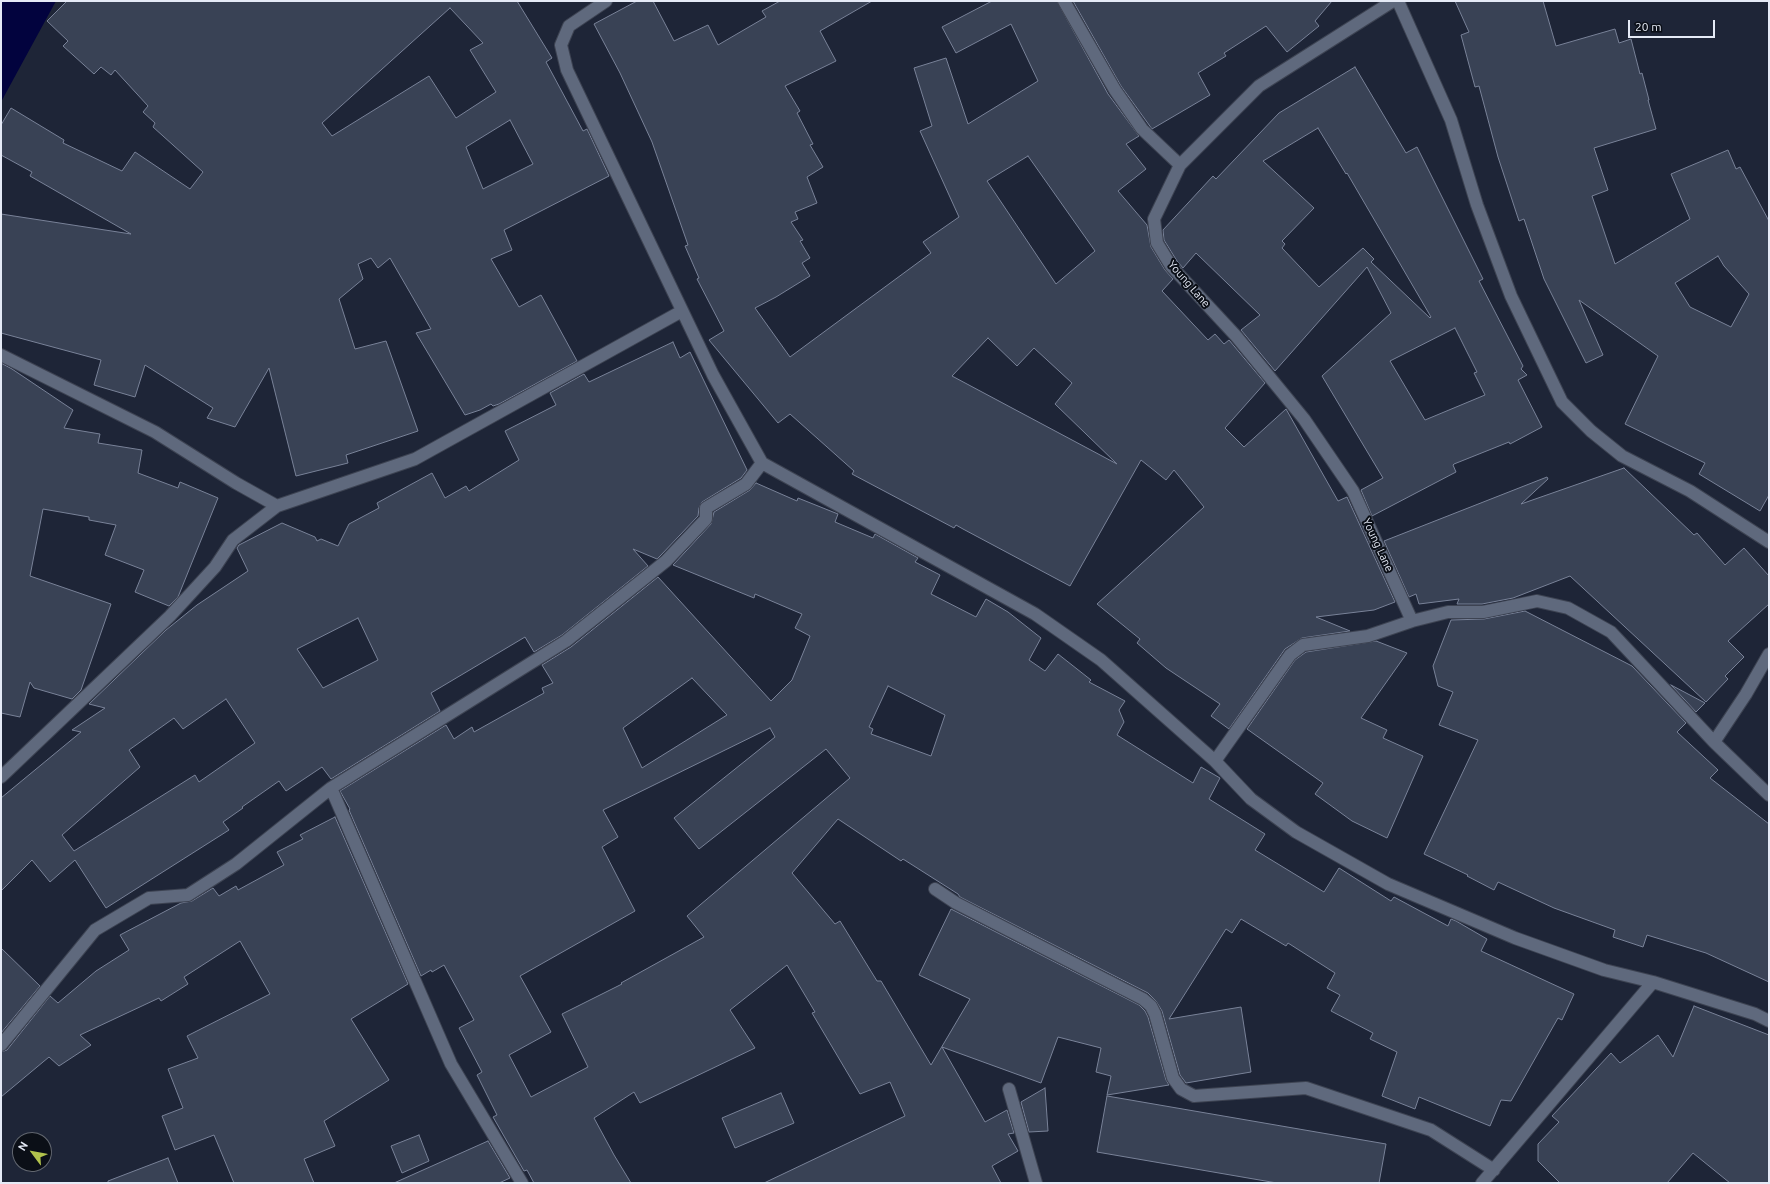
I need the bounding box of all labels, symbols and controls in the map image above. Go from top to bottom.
scale bar [1630,12,1717,38]
text: 20 m [1635,20,1662,33]
street label: Young Lane [1165,258,1213,310]
street label: Young Lane [1360,516,1396,574]
north arrow [12,1132,52,1172]
text: N [15,1140,30,1153]

